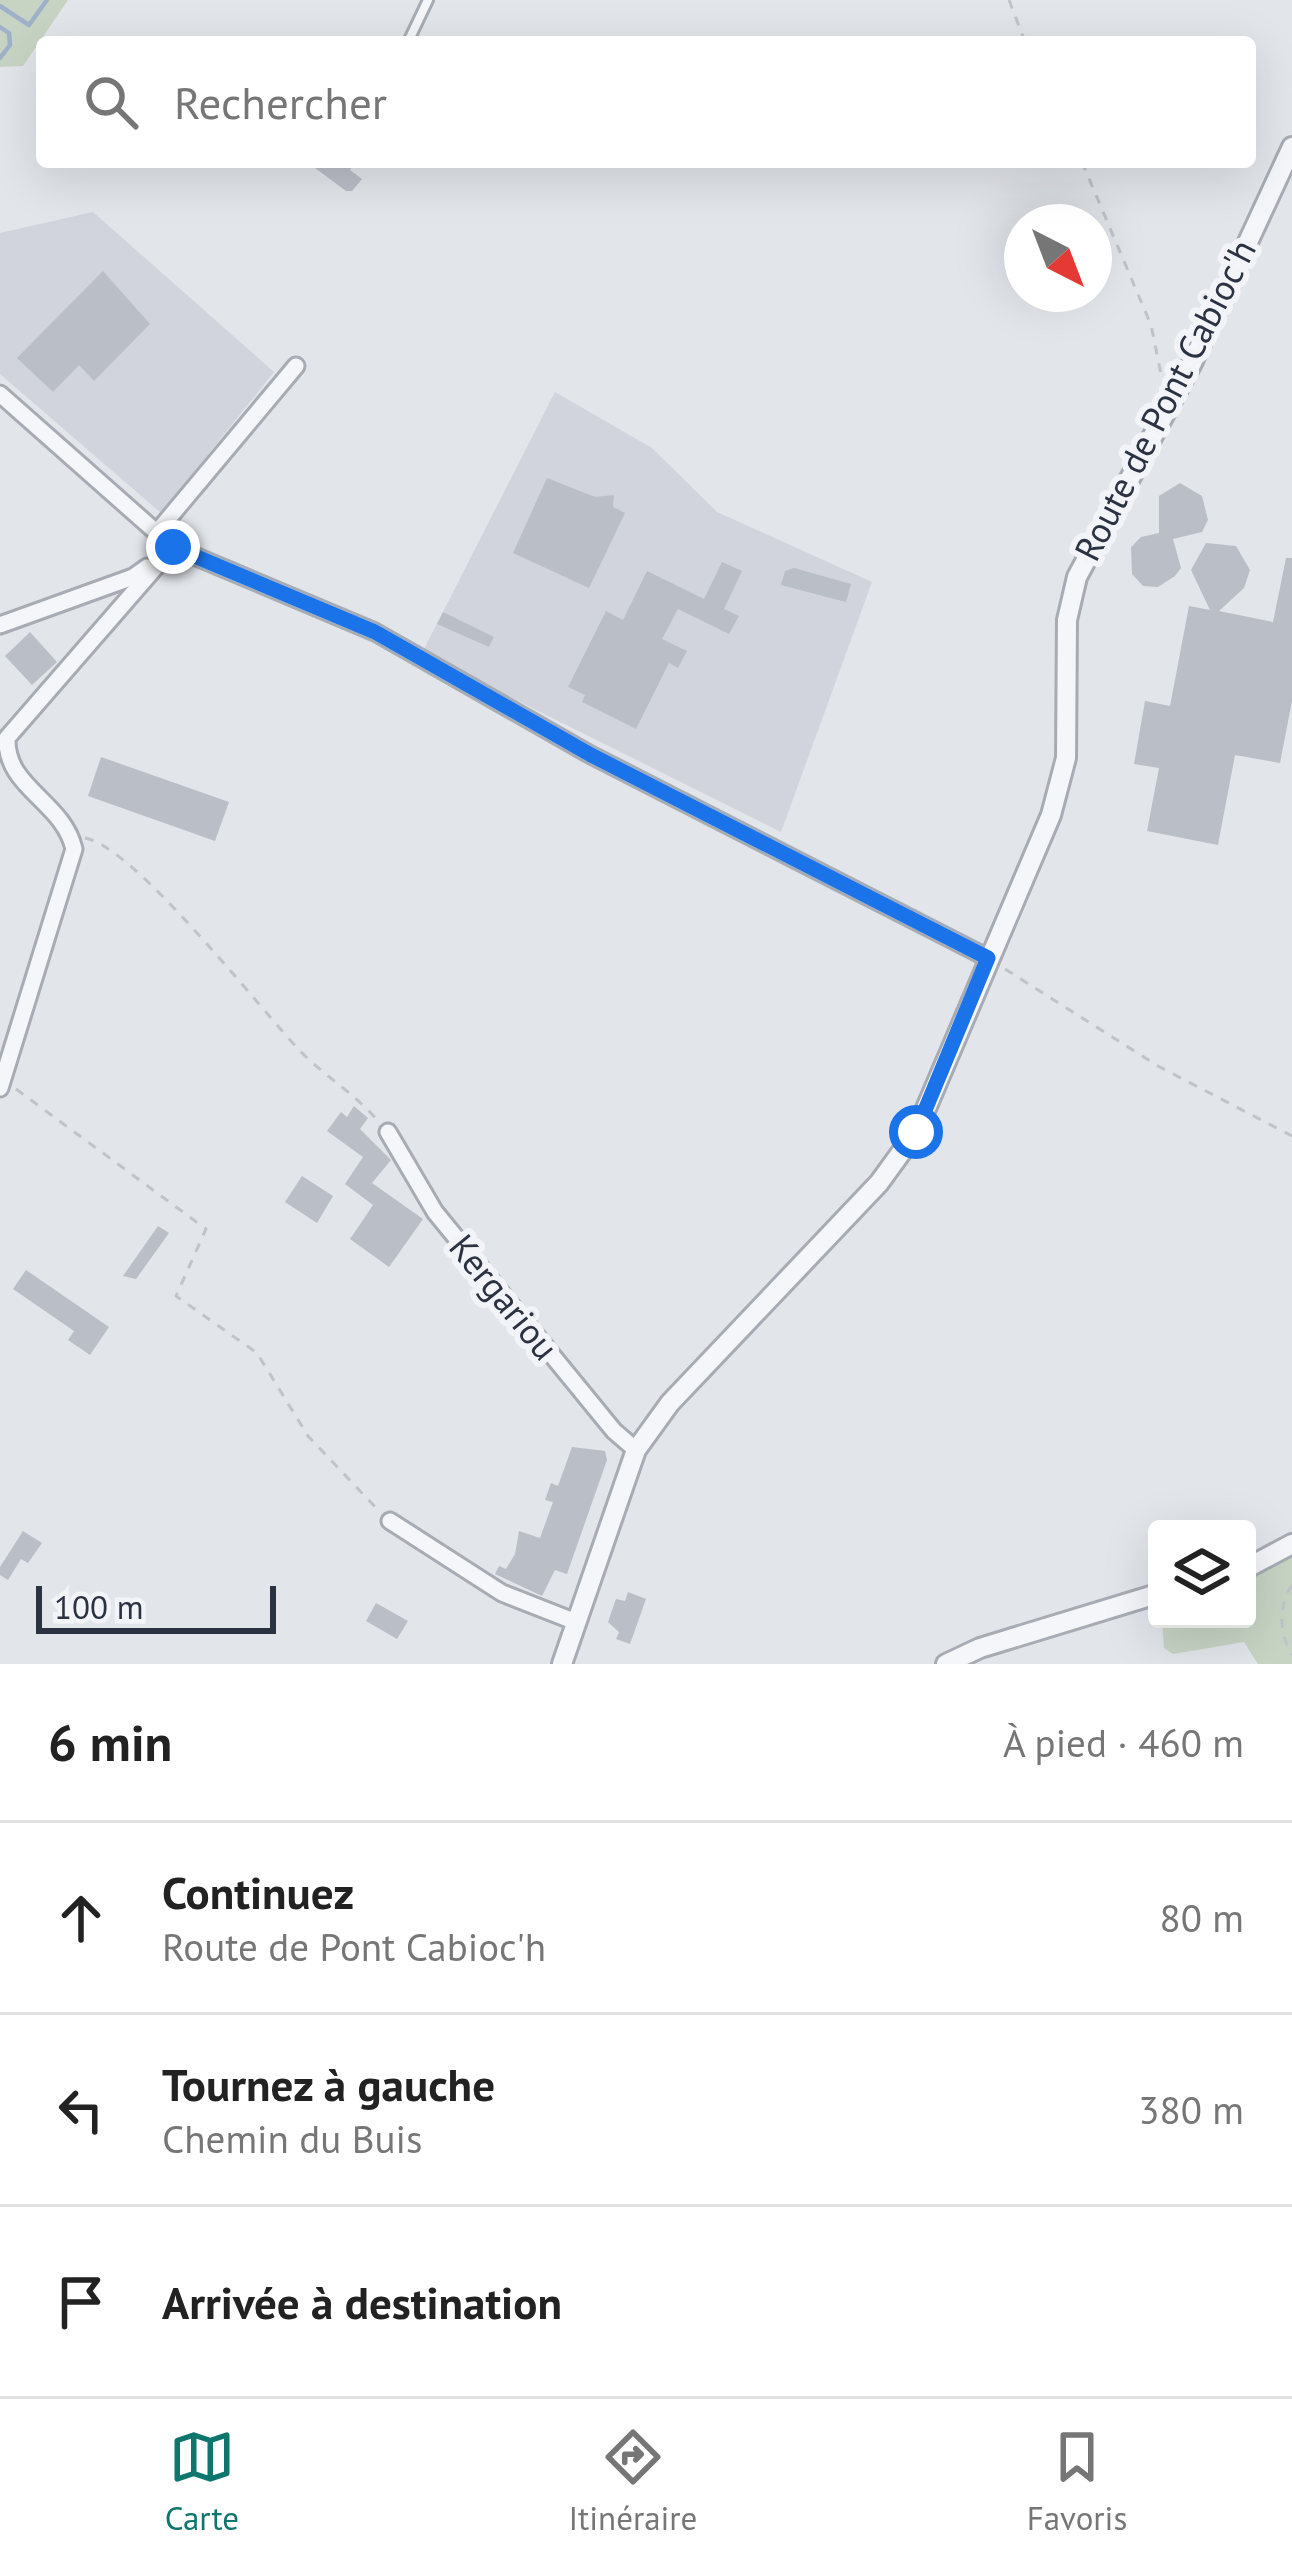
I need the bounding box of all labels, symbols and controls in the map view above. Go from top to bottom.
search box [36,36,1256,168]
icon: search [78,69,144,135]
text: Rechercher [174,73,387,131]
north arrow [1004,204,1112,312]
street label: Route de Pont Cabioc'h [1063,231,1266,568]
route end [146,520,200,574]
route start [889,1105,943,1159]
street label: Kergariou [439,1224,569,1369]
map controls [1148,1520,1256,1628]
button: layers [1148,1520,1256,1628]
scale bar [36,1580,276,1633]
text: 100 m [54,1585,144,1628]
text: 6 min [48,1709,172,1775]
text: À pied · 460 m [1003,1717,1244,1768]
text: Continuez [162,1863,354,1921]
icon: ahead [48,1885,114,1951]
text: 80 m [1159,1892,1244,1943]
text: Route de Pont Cabioc'h [162,1921,546,1972]
text: Tournez à gauche [162,2055,495,2113]
icon: left [48,2077,114,2143]
text: 380 m [1138,2084,1244,2135]
text: Chemin du Buis [162,2113,422,2164]
icon: arrive [48,2269,114,2335]
text: Arrivée à destination [162,2273,562,2331]
tab: Carte [165,2424,239,2539]
tab: Itinéraire [568,2424,697,2539]
tab: Favoris [1027,2424,1127,2539]

